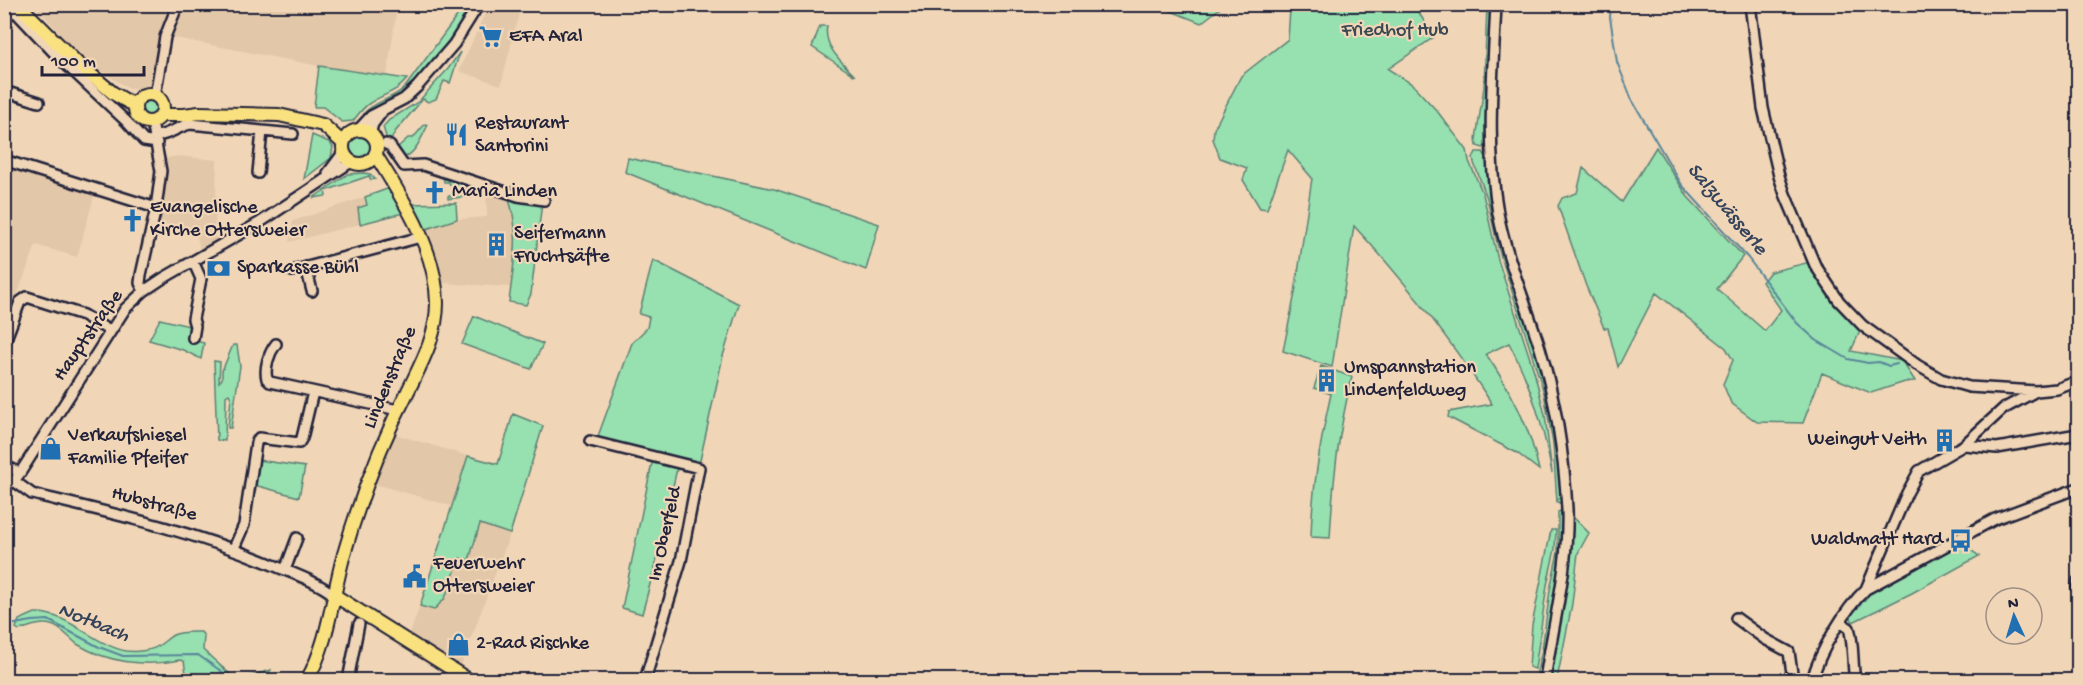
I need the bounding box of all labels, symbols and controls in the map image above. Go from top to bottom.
park label: Friedhof Hub [1340,20,1449,43]
supermarket icon: EFA Aral [478,24,504,50]
place label: EFA Aral [509,26,583,49]
scale bar [42,39,144,77]
text: 100 m [50,52,96,73]
place label: Restaurant Santorini [475,113,570,159]
restaurant icon: Restaurant Santorini [444,122,470,148]
water label: Salzwässerle [1680,159,1772,262]
church icon: Maria Linden [421,179,447,205]
place label: Maria Linden [452,181,557,204]
place label: Evangelische Kirche Ottersweier [150,197,308,243]
church icon: Evangelische Kirche Ottersweier [119,207,145,233]
place label: Seifermann Fruchtsäfte [513,223,610,269]
building icon: Seifermann Fruchtsäfte [483,232,509,258]
bank icon: Sparkasse Bühl [206,255,232,281]
place label: Sparkasse Bühl [237,257,359,280]
street label: Hauptstraße [49,285,129,386]
street label: Lindenstraße [359,323,423,433]
place label: Umspannstation Lindenfeldweg [1344,357,1477,403]
building icon: Umspannstation Lindenfeldweg [1313,367,1339,393]
place label: Verkaufshiesel Familie Pfeifer [67,425,189,471]
building icon: Weingut Veith [1932,427,1958,453]
place label: Weingut Veith [1807,429,1927,452]
shop icon: Verkaufshiesel Familie Pfeifer [37,435,63,461]
street label: Im Oberfeld [644,482,689,584]
street label: Hubstraße [109,483,200,528]
bus stop icon: Waldmatt Hard [1948,527,1974,553]
place label: Waldmatt Hard [1811,529,1945,552]
place label: Feuerwehr Ottersweier [432,553,536,599]
public building icon: Feuerwehr Ottersweier [402,563,428,589]
north arrow [1984,586,2044,646]
text: N [2007,595,2020,614]
water label: Notbach [54,598,133,650]
shop icon: 2-Rad Rischke [445,631,471,657]
place label: 2-Rad Rischke [476,633,590,656]

